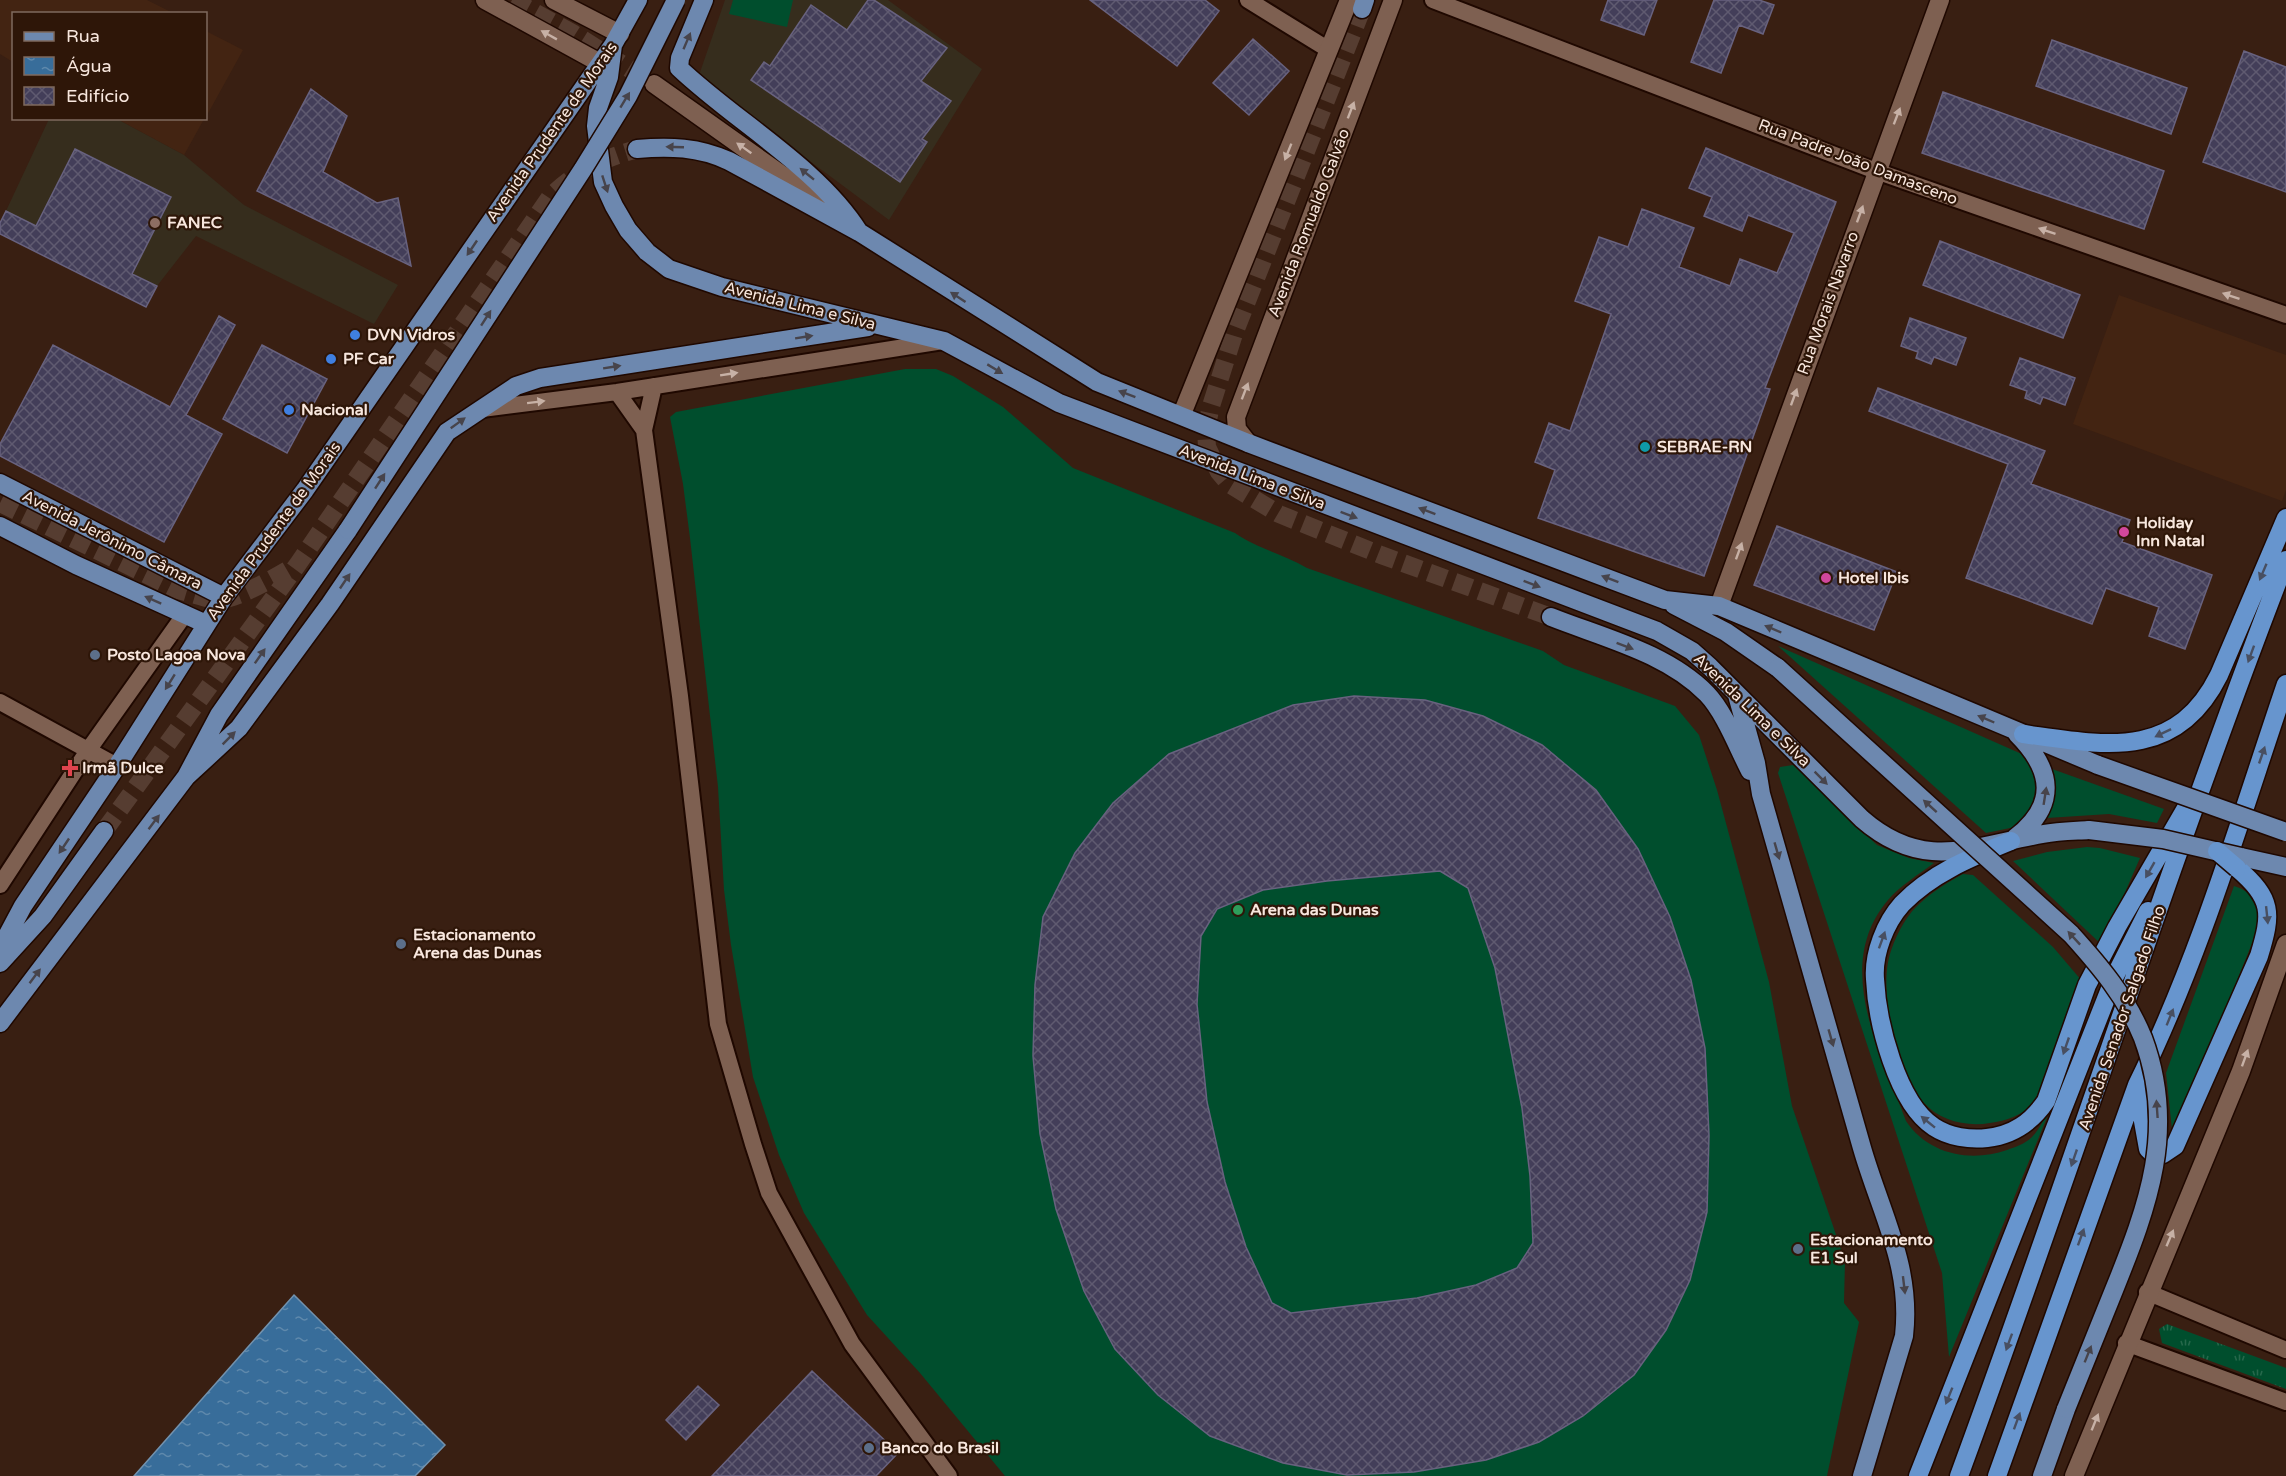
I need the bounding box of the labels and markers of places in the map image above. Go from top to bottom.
place label: FANEC [167,213,222,233]
marker: FANEC [148,216,162,230]
place label: DVN Vidros [367,325,456,345]
marker: DVN Vidros [348,328,362,342]
place label: PF Car [343,349,395,369]
marker: PF Car [324,352,338,366]
place label: Nacional [301,400,368,420]
marker: Nacional [282,403,296,417]
place label: SEBRAE-RN [1657,437,1752,457]
marker: SEBRAE-RN [1638,440,1652,454]
place label: Holiday Inn Natal [2136,513,2205,551]
marker: Holiday Inn Natal [2117,525,2131,539]
place label: Hotel Ibis [1838,568,1909,588]
marker: Hotel Ibis [1819,571,1833,585]
place label: Posto Lagoa Nova [107,645,246,665]
marker: Posto Lagoa Nova [88,648,102,662]
place label: Irmã Dulce [82,758,164,778]
marker: Irmã Dulce [63,761,77,775]
place label: Arena das Dunas [1250,900,1379,920]
marker: Arena das Dunas [1231,903,1245,917]
place label: Estacionamento Arena das Dunas [413,925,542,963]
marker: Estacionamento Arena das Dunas [394,937,408,951]
place label: Estacionamento E1 Sul [1810,1230,1933,1268]
marker: Estacionamento E1 Sul [1791,1242,1805,1256]
place label: Banco do Brasil [881,1438,999,1458]
marker: Banco do Brasil [862,1441,876,1455]

